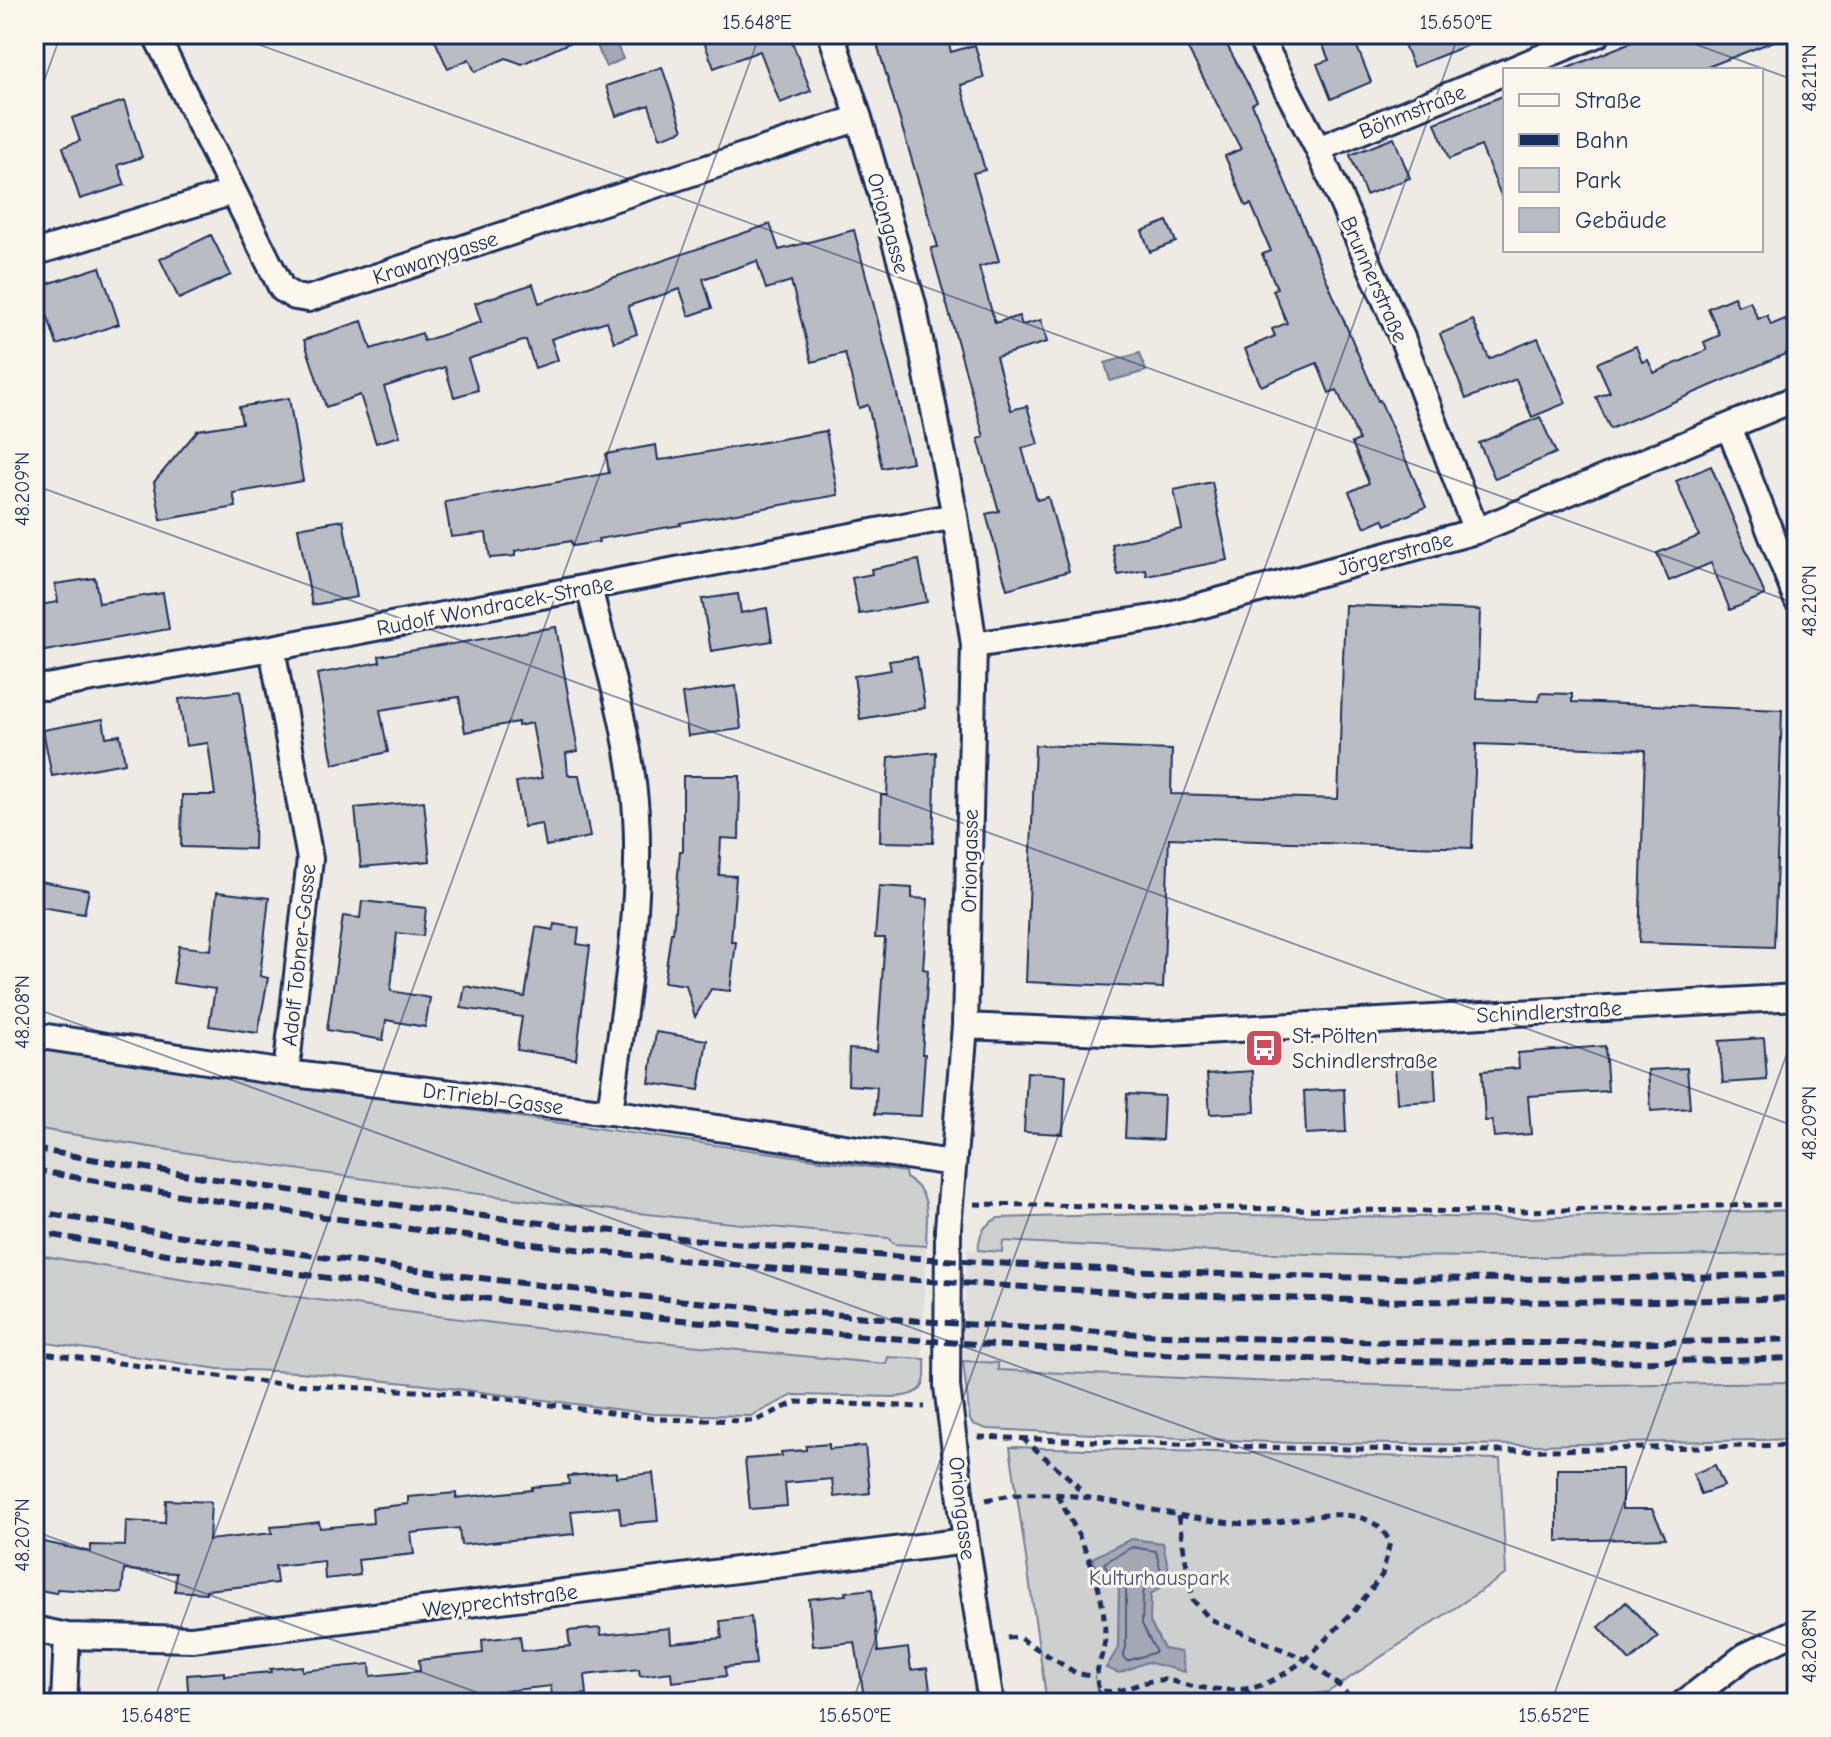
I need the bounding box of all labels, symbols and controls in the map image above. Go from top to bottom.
text: 15.648°E [722,11,792,34]
text: 15.650°E [1420,11,1492,34]
text: 48.211°N [1798,44,1821,112]
legend [1503,68,1763,252]
street label: Böhmstraße [1355,79,1470,145]
text: Straße [1575,86,1641,114]
text: Bahn [1575,126,1628,154]
text: Park [1575,166,1621,194]
street label: Oriongasse [861,170,915,277]
text: Gebäude [1575,206,1666,234]
street label: Brunnerstraße [1335,212,1414,347]
street label: Krawanygasse [369,225,501,290]
text: 48.209°N [11,452,34,526]
street label: Jörgerstraße [1334,526,1456,582]
text: 48.210°N [1798,565,1821,637]
street label: Rudolf Wondracek-Straße [374,570,616,642]
street label: Oriongasse [956,809,984,913]
street label: Adolf Tobner-Gasse [276,863,322,1048]
text: 48.208°N [11,975,34,1049]
street label: Schindlerstraße [1476,995,1622,1029]
place label: St. Pölten Schindlerstraße [1292,1023,1438,1074]
bus stop icon: St. Pölten Schindlerstraße [1243,1027,1285,1069]
street label: Dr.Triebl-Gasse [421,1077,565,1121]
text: 48.209°N [1798,1086,1821,1160]
street label: Oriongasse [943,1455,981,1561]
text: 48.207°N [11,1498,34,1572]
park label: Kulturhauspark [1089,1565,1230,1591]
street label: Weyprechtstraße [421,1579,579,1623]
text: 48.208°N [1798,1609,1821,1683]
text: 15.648°E [121,1704,191,1727]
text: 15.650°E [819,1704,891,1727]
text: 15.652°E [1519,1704,1589,1727]

